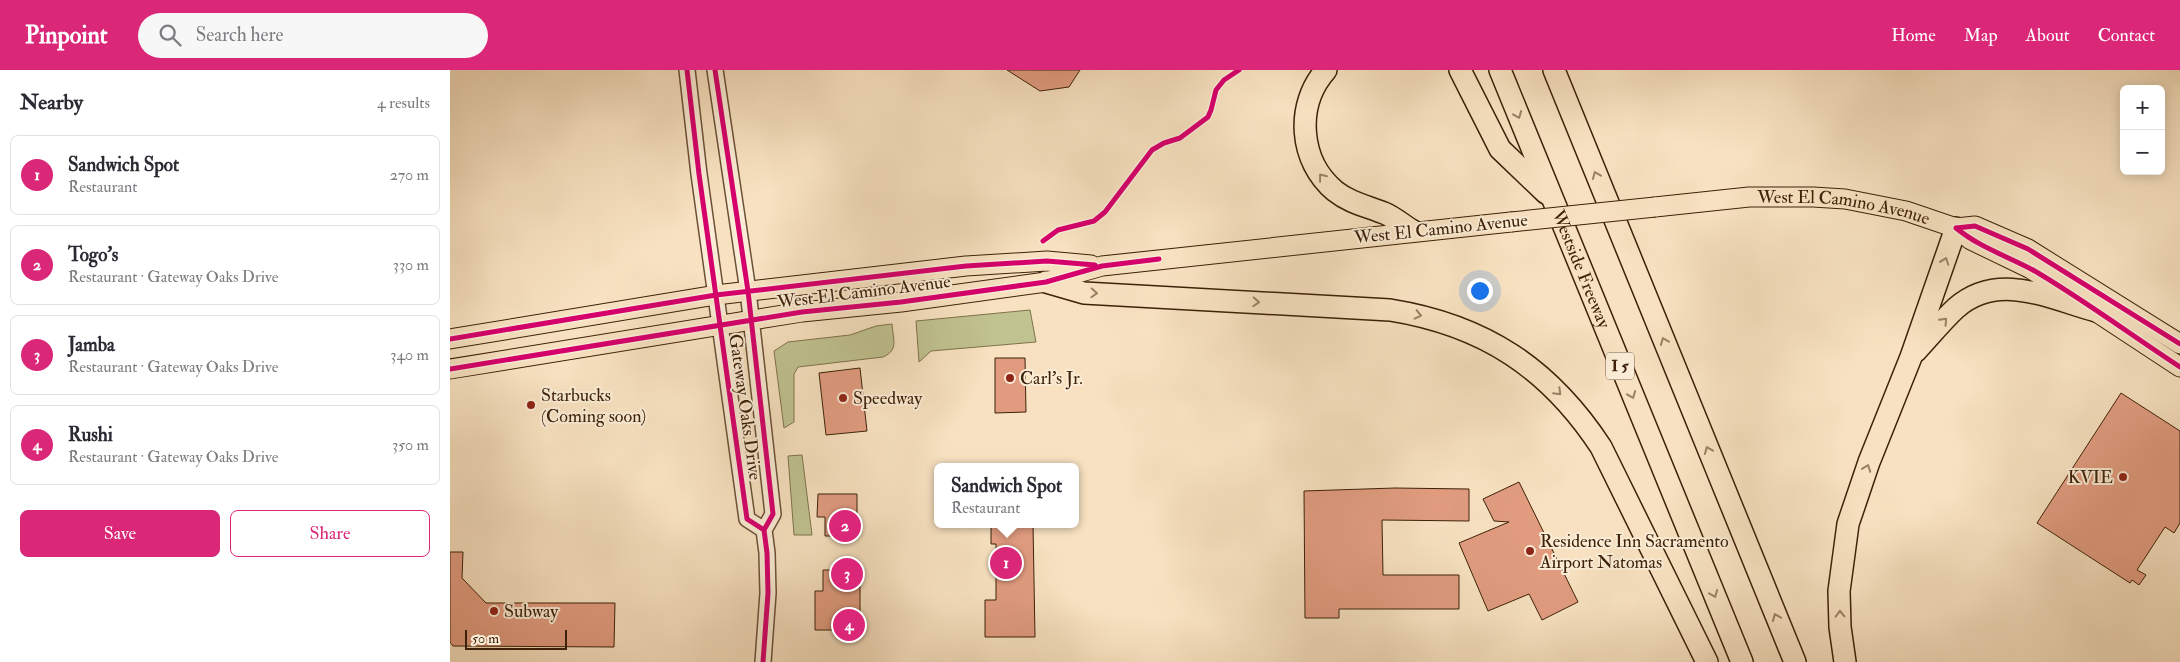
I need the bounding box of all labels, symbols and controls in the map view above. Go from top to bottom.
search box [138,13,488,58]
text: Pinpoint [25,20,108,51]
icon: search [156,21,184,49]
text: Search here [196,23,283,47]
text: Home [1891,24,1936,47]
text: Map [1964,24,1998,47]
text: About [2026,24,2070,47]
text: Contact [2098,24,2155,47]
map controls [2120,85,2165,175]
button: + [2120,85,2165,130]
text: Nearby [20,89,83,116]
text: 4 results [377,93,430,113]
one-way arrow [1512,110,1523,119]
button: − [2120,130,2165,175]
text: Sandwich Spot [68,153,179,177]
text: 1 [34,165,40,185]
text: 270 m [390,165,429,185]
one-way arrow [1592,171,1603,180]
one-way arrow [1319,173,1328,182]
text: Restaurant [68,177,137,197]
street label: West El Camino Avenue [1756,186,1933,230]
street label: Westside Freeway [1546,205,1616,333]
street label: West El Camino Avenue [1352,208,1529,250]
text: Togo's [68,243,118,267]
text: 2 [33,255,41,275]
text: 330 m [393,255,429,275]
one-way arrow [1939,257,1949,266]
text: Restaurant · Gateway Oaks Drive [68,267,278,287]
street label: West El Camino Avenue [775,270,952,314]
your location [1467,278,1493,304]
one-way arrow [1090,288,1098,299]
one-way arrow [1252,297,1260,308]
one-way arrow [1413,309,1422,320]
one-way arrow [1938,317,1947,326]
street label: Gateway Oaks Drive [723,332,767,482]
text: Jamba [68,333,115,357]
one-way arrow [1660,338,1670,346]
text: 3 [34,345,40,365]
text: 340 m [390,345,429,365]
road number: I 5 [1606,352,1634,380]
text: Restaurant · Gateway Oaks Drive [68,357,278,377]
place label: Carl's Jr. [1020,367,1083,390]
marker: Carl's Jr. [1004,372,1016,384]
place label: Starbucks (Coming soon) [541,384,646,428]
one-way arrow [1552,386,1561,395]
place label: Speedway [853,387,923,410]
one-way arrow [1627,391,1637,399]
marker: Speedway [837,392,849,404]
marker: Starbucks (Coming soon) [525,399,537,411]
text: Rushi [68,423,113,447]
text: 4 [33,435,41,455]
text: 350 m [392,435,429,455]
one-way arrow [1704,446,1714,455]
text: Restaurant · Gateway Oaks Drive [68,447,278,467]
popup [934,463,1079,528]
one-way arrow [1861,464,1871,473]
place label: KVIE [2068,466,2113,489]
marker: KVIE [2117,471,2129,483]
text: Sandwich Spot [951,474,1062,498]
text: Restaurant [951,498,1020,518]
pin: 2 [829,507,861,545]
button: Save [20,510,220,557]
button: Share [230,510,430,557]
place label: Residence Inn Sacramento Airport Natomas [1539,530,1729,574]
pin: 1 [990,544,1022,582]
marker: Residence Inn Sacramento Airport Natomas [1524,545,1536,557]
pin: 3 [831,555,863,593]
one-way arrow [1708,589,1718,598]
place label: Subway [504,600,559,623]
marker: Subway [488,605,500,617]
pin: 4 [833,606,865,644]
one-way arrow [1835,609,1845,617]
one-way arrow [1772,613,1783,622]
scale bar [465,627,568,650]
text: 50 m [472,630,499,647]

